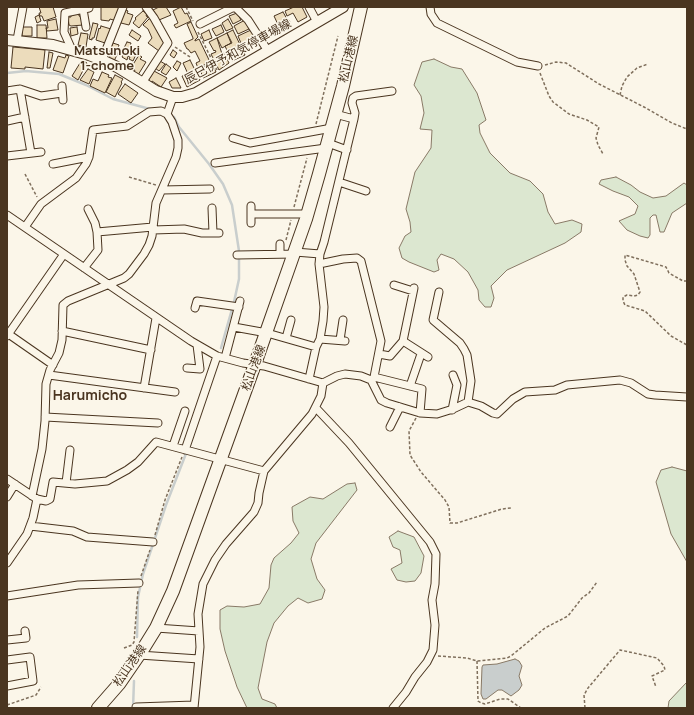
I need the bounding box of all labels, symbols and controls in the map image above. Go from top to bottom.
street label: 辰巳伊予和気停車場線 [182,17,294,87]
street label: 松山港線 [337,34,361,84]
district label: Matsunoki 1-chome [74,43,140,74]
street label: 松山港線 [239,343,269,393]
district label: Harumicho [53,388,127,404]
street label: 松山港線 [110,642,150,690]

